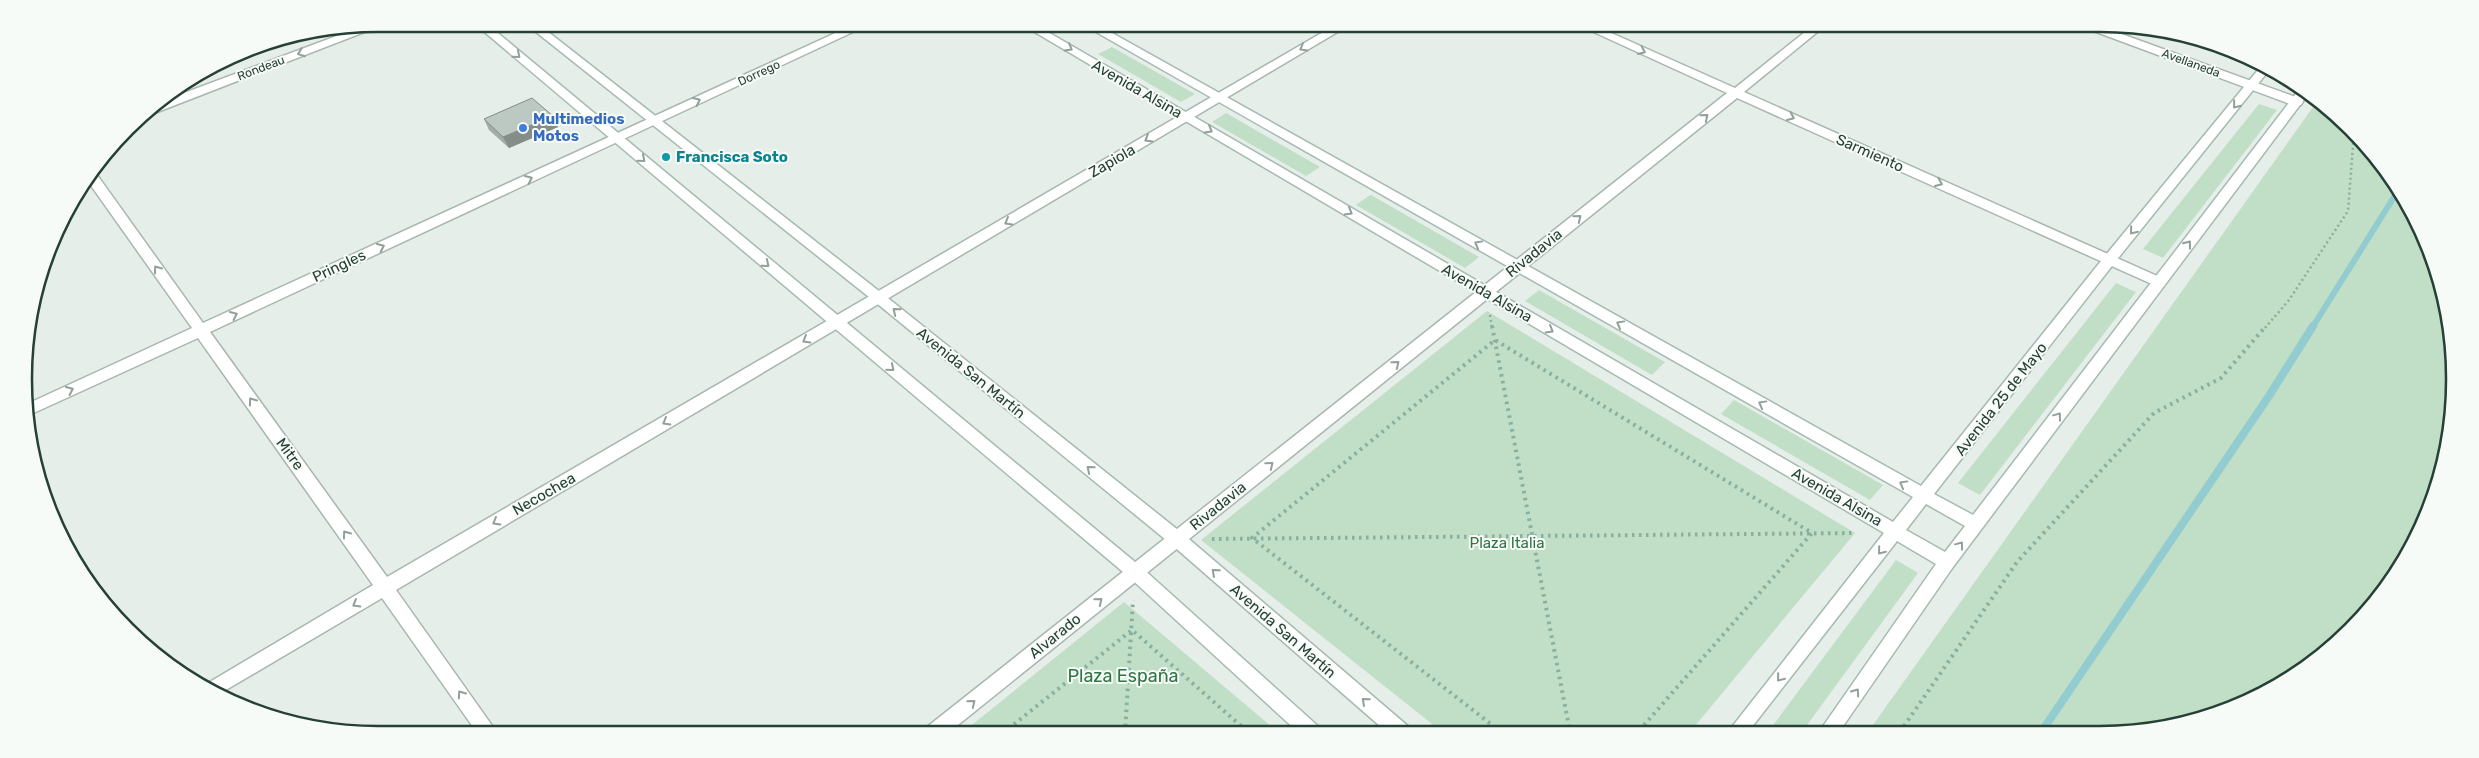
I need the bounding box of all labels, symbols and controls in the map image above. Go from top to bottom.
one-way arrow [1063,42,1072,52]
one-way arrow [1300,42,1309,52]
one-way arrow [1637,44,1646,55]
street label: Avellaneda [2160,46,2222,80]
one-way arrow [297,47,306,58]
one-way arrow [511,49,520,58]
street label: Rondeau [235,53,287,83]
street label: Avenida Alsina [1089,56,1185,122]
street label: Dorrego [736,57,782,89]
one-way arrow [692,97,701,107]
one-way arrow [2233,99,2241,108]
place label: Multimedios Motos [533,110,625,145]
one-way arrow [1786,110,1795,121]
one-way arrow [1699,114,1709,123]
marker: Multimedios Motos [517,122,529,134]
one-way arrow [1203,124,1212,134]
street label: Sarmiento [1833,130,1907,176]
one-way arrow [1144,133,1153,143]
street label: Zapiola [1086,141,1138,181]
place label: Francisca Soto [676,148,788,166]
marker: Francisca Soto [660,151,672,163]
one-way arrow [636,154,645,163]
one-way arrow [524,174,533,185]
one-way arrow [1934,177,1943,188]
one-way arrow [1344,206,1353,216]
one-way arrow [1004,215,1013,225]
one-way arrow [1572,216,1581,224]
street label: Rivadavia [1502,225,1566,281]
one-way arrow [2131,225,2139,234]
one-way arrow [1475,240,1484,250]
one-way arrow [2182,240,2191,250]
one-way arrow [376,242,385,253]
street label: Pringles [310,246,369,286]
one-way arrow [761,258,770,267]
street label: Avenida Alsina [1439,260,1535,326]
one-way arrow [154,265,163,275]
one-way arrow [892,308,901,317]
one-way arrow [229,310,238,321]
one-way arrow [1616,320,1625,330]
one-way arrow [1544,323,1553,333]
street label: Avenida San Martín [913,324,1029,422]
one-way arrow [803,333,812,343]
street label: Avenida 25 de Mayo [1951,339,2051,459]
one-way arrow [1391,360,1400,369]
one-way arrow [885,362,894,370]
one-way arrow [65,386,74,397]
one-way arrow [249,397,258,407]
one-way arrow [1758,400,1767,410]
one-way arrow [2052,412,2061,422]
one-way arrow [663,416,672,426]
street label: Mitre [272,434,308,474]
one-way arrow [1264,462,1273,471]
street label: Avenida Alsina [1789,464,1885,530]
one-way arrow [1087,466,1096,474]
street label: Necochea [509,469,579,519]
street label: Rivadavia [1186,478,1250,534]
one-way arrow [1899,480,1908,490]
one-way arrow [492,516,501,526]
one-way arrow [343,530,352,539]
park label: Plaza Italia [1470,534,1544,552]
one-way arrow [1955,542,1963,551]
one-way arrow [1878,545,1887,555]
one-way arrow [1212,569,1221,578]
street label: Avenida San Martín [1226,580,1340,682]
one-way arrow [352,598,361,608]
one-way arrow [1093,599,1102,607]
street label: Alvarado [1025,610,1085,662]
park label: Plaza España [1068,665,1178,687]
one-way arrow [1777,672,1785,681]
one-way arrow [1850,688,1859,698]
one-way arrow [458,690,467,700]
one-way arrow [1362,698,1371,706]
one-way arrow [966,700,975,708]

